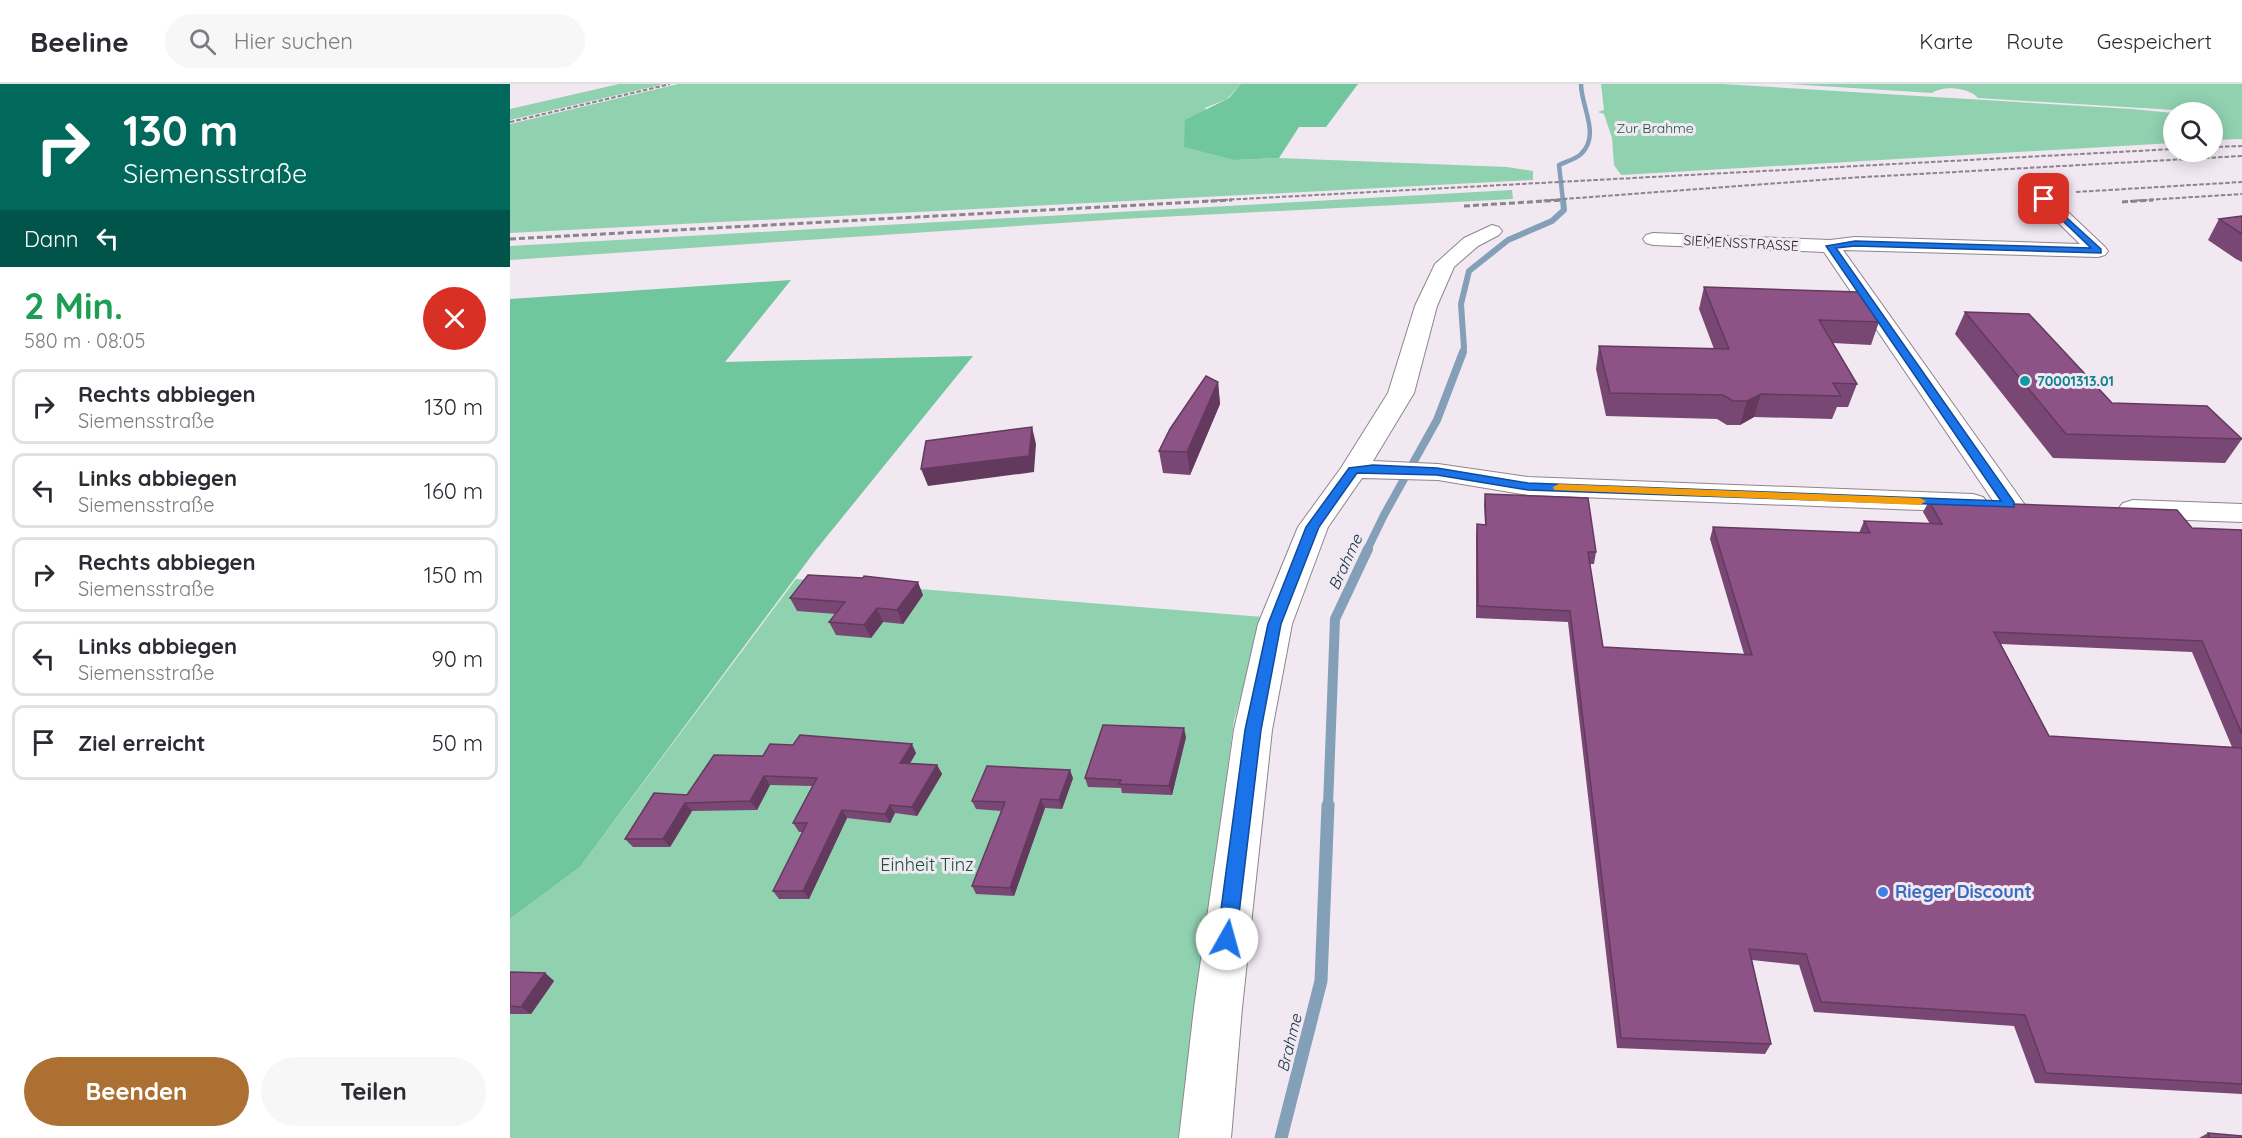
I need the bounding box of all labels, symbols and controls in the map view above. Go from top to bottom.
search box [165,14,585,68]
text: Beeline [30,24,129,59]
icon: search [186,25,219,58]
text: Hier suchen [234,27,353,55]
text: Karte [1919,28,1973,54]
text: Route [2006,28,2064,54]
text: Gespeichert [2097,28,2212,54]
map controls [2163,102,2223,162]
button: search [2163,102,2223,162]
text: 130 m [123,104,238,157]
icon: right [24,108,102,186]
park label: Zur Brahme [1616,119,1694,137]
text: Siemensstraße [123,156,307,190]
pin [2018,173,2069,224]
icon: arrive [2027,182,2060,215]
icon: left [91,222,124,255]
text: Dann [24,225,79,253]
street label: SIEMENSSTRASSE [1683,231,1799,255]
text: 2 Min. [24,283,123,328]
button: close [423,287,486,350]
text: 580 m · 08:05 [24,328,145,353]
place label: 70001313.01 [2037,372,2114,390]
marker: 70001313.01 [2018,374,2032,388]
text: Rechts abbiegen [78,380,256,408]
icon: right [27,390,60,423]
text: 130 m [424,393,483,421]
text: Siemensstraße [78,408,214,433]
text: Links abbiegen [78,464,237,492]
icon: left [27,474,60,507]
text: 160 m [424,477,483,505]
text: Siemensstraße [78,492,214,517]
water label: Brahme [1324,530,1367,593]
text: Rechts abbiegen [78,548,256,576]
icon: right [27,558,60,591]
text: 150 m [424,561,483,589]
text: Siemensstraße [78,576,214,601]
text: Links abbiegen [78,632,237,660]
icon: left [27,642,60,675]
text: 90 m [432,645,483,673]
text: Siemensstraße [78,660,214,685]
icon: arrive [27,726,60,759]
text: Ziel erreicht [78,729,206,757]
text: 50 m [432,729,483,757]
park label: Einheit Tinz [880,853,974,876]
place label: Rieger Discount [1895,880,2032,903]
marker: Rieger Discount [1876,885,1890,899]
position arrow [1195,907,1259,971]
water label: Brahme [1272,1011,1306,1074]
button: Beenden [24,1057,249,1126]
button: Teilen [261,1057,486,1126]

